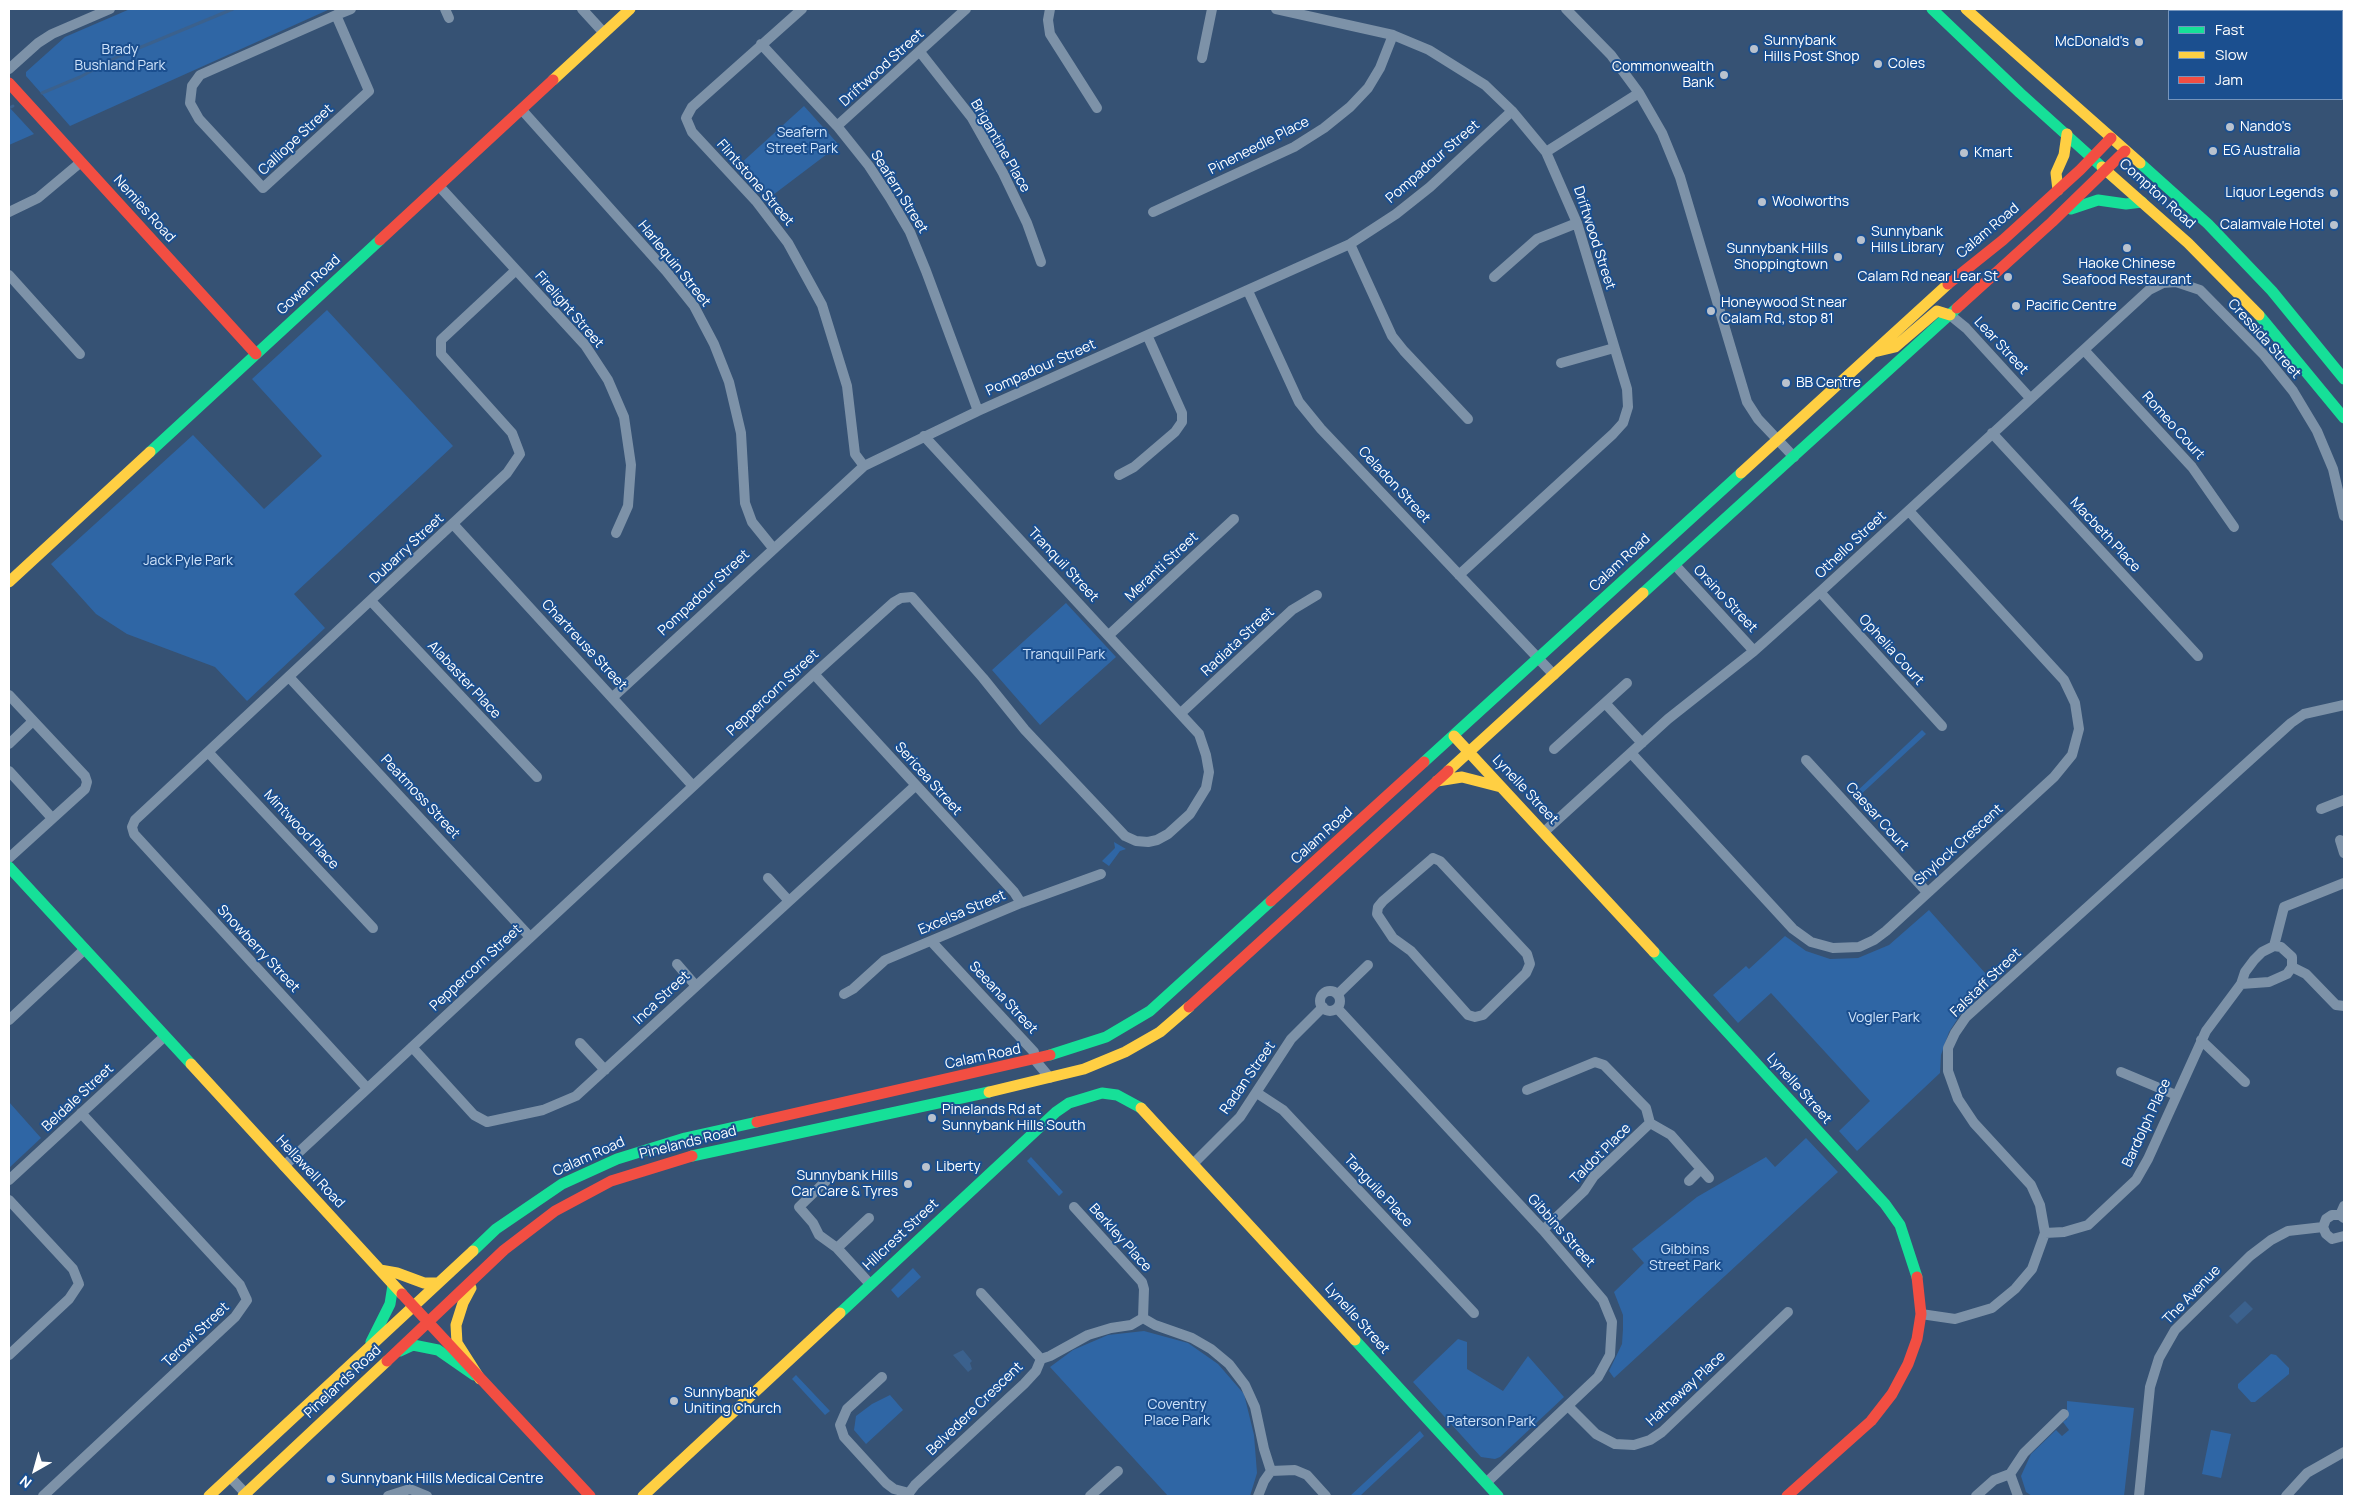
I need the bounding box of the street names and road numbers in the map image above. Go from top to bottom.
street label: Driftwood Street [836,26,928,110]
street label: Brigantine Place [967,96,1033,196]
street label: Calliope Street [255,101,337,179]
street label: Pineneedle Place [1206,113,1312,179]
street label: Pompadour Street [1383,117,1483,207]
street label: Flintstone Street [713,136,797,230]
street label: Seafern Street [867,147,931,237]
street label: Compton Road [2116,156,2198,232]
street label: Nemies Road [110,172,178,246]
street label: Driftwood Street [1569,184,1619,292]
street label: Calam Road [1953,200,2023,262]
street label: Harlequin Street [634,218,714,310]
street label: Gowan Road [274,251,344,319]
street label: Firelight Street [531,268,607,352]
street label: Cressida Street [2224,296,2304,382]
street label: Lear Street [1970,314,2032,378]
street label: Pompadour Street [983,336,1099,400]
street label: Romeo Court [2138,389,2208,463]
street label: Celadon Street [1354,443,1434,527]
street label: Macbeth Place [2066,494,2144,576]
street label: Othello Street [1812,508,1890,582]
street label: Dubarry Street [367,510,447,588]
street label: Tranquil Street [1024,524,1102,606]
street label: Meranti Street [1122,529,1202,605]
street label: Calam Road [1586,531,1654,595]
street label: Pompadour Street [655,546,753,640]
street label: Orsino Street [1690,562,1760,636]
street label: Chartreuse Street [538,596,630,694]
street label: Radiata Street [1198,604,1278,680]
street label: Ophelia Court [1855,611,1927,689]
street label: Alabaster Place [424,638,504,722]
street label: Peppercorn Street [724,646,822,740]
street label: Sericea Street [891,739,965,819]
street label: Peatmoss Street [377,752,463,842]
street label: Lynelle Street [1489,752,1561,828]
street label: Caesar Court [1842,779,1912,855]
street label: Mintwood Place [260,787,342,873]
street label: Shylock Crescent [1911,801,2007,889]
street label: Calam Road [1288,804,1356,868]
street label: Excelsa Street [916,887,1008,939]
street label: Snowberry Street [213,902,303,996]
street label: Peppercorn Street [427,921,525,1015]
street label: Falstaff Street [1947,945,2025,1021]
street label: Seeana Street [965,958,1041,1038]
street label: Inca Street [630,968,694,1028]
street label: Radan Street [1217,1038,1279,1118]
street label: Calam Road [944,1041,1022,1073]
street label: Lynelle Street [1763,1050,1835,1128]
street label: Beldale Street [39,1061,117,1135]
street label: Bardolph Place [2119,1076,2175,1170]
street label: Taldot Place [1567,1120,1635,1188]
street label: Pinelands Road [638,1123,738,1163]
street label: Hellawell Road [272,1132,348,1212]
street label: Calam Road [551,1134,627,1180]
street label: Tanguile Place [1340,1151,1416,1231]
street label: Gibbins Street [1524,1191,1598,1271]
street label: Hillcrest Street [860,1196,942,1274]
street label: Berkley Place [1085,1201,1155,1275]
street label: The Avenue [2160,1262,2224,1328]
street label: Lynelle Street [1321,1280,1393,1358]
street label: Terowi Street [159,1299,233,1371]
street label: Pinelands Road [301,1342,385,1422]
street label: Hathaway Place [1643,1348,1729,1430]
street label: Belvedere Crescent [923,1359,1027,1459]

